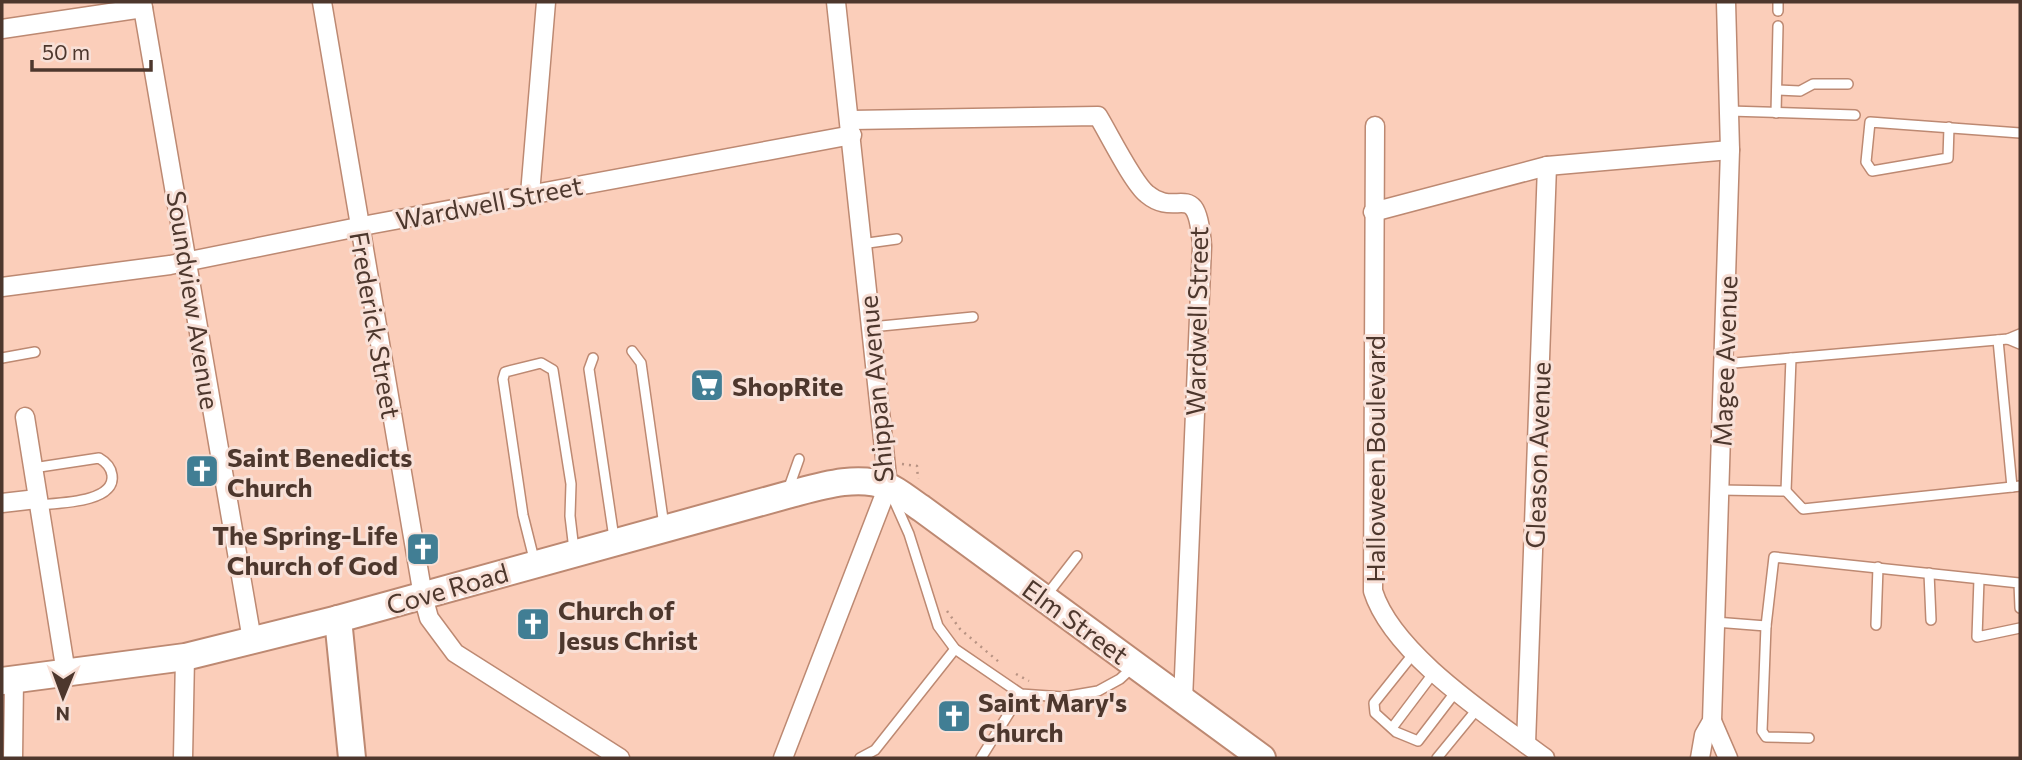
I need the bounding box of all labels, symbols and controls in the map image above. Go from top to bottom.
scale bar [32,28,150,72]
text: 50 m [42,39,90,64]
street label: Wardwell Street [393,169,585,235]
street label: Soundview Avenue [161,188,227,412]
street label: Wardwell Street [1179,226,1213,416]
street label: Frederick Street [344,229,408,421]
street label: Magee Avenue [1706,275,1742,447]
street label: Shippan Avenue [851,294,899,484]
street label: Halloween Boulevard [1359,335,1390,583]
street label: Gleason Avenue [1518,361,1556,549]
supermarket icon: ShopRite [688,366,726,404]
place label: ShopRite [732,370,843,401]
place label: Saint Benedicts Church [227,441,412,502]
church icon: Saint Benedicts Church [183,452,221,490]
place label: The Spring-Life Church of God [212,519,398,580]
church icon: The Spring-Life Church of God [404,530,442,568]
street label: Cove Road [383,556,511,620]
street label: Elm Street [1017,572,1135,670]
place label: Church of Jesus Christ [558,594,698,655]
church icon: Church of Jesus Christ [514,605,552,643]
north arrow [28,662,98,732]
place label: Saint Mary's Church [978,686,1127,747]
church icon: Saint Mary's Church [935,697,973,735]
text: N [55,703,70,726]

